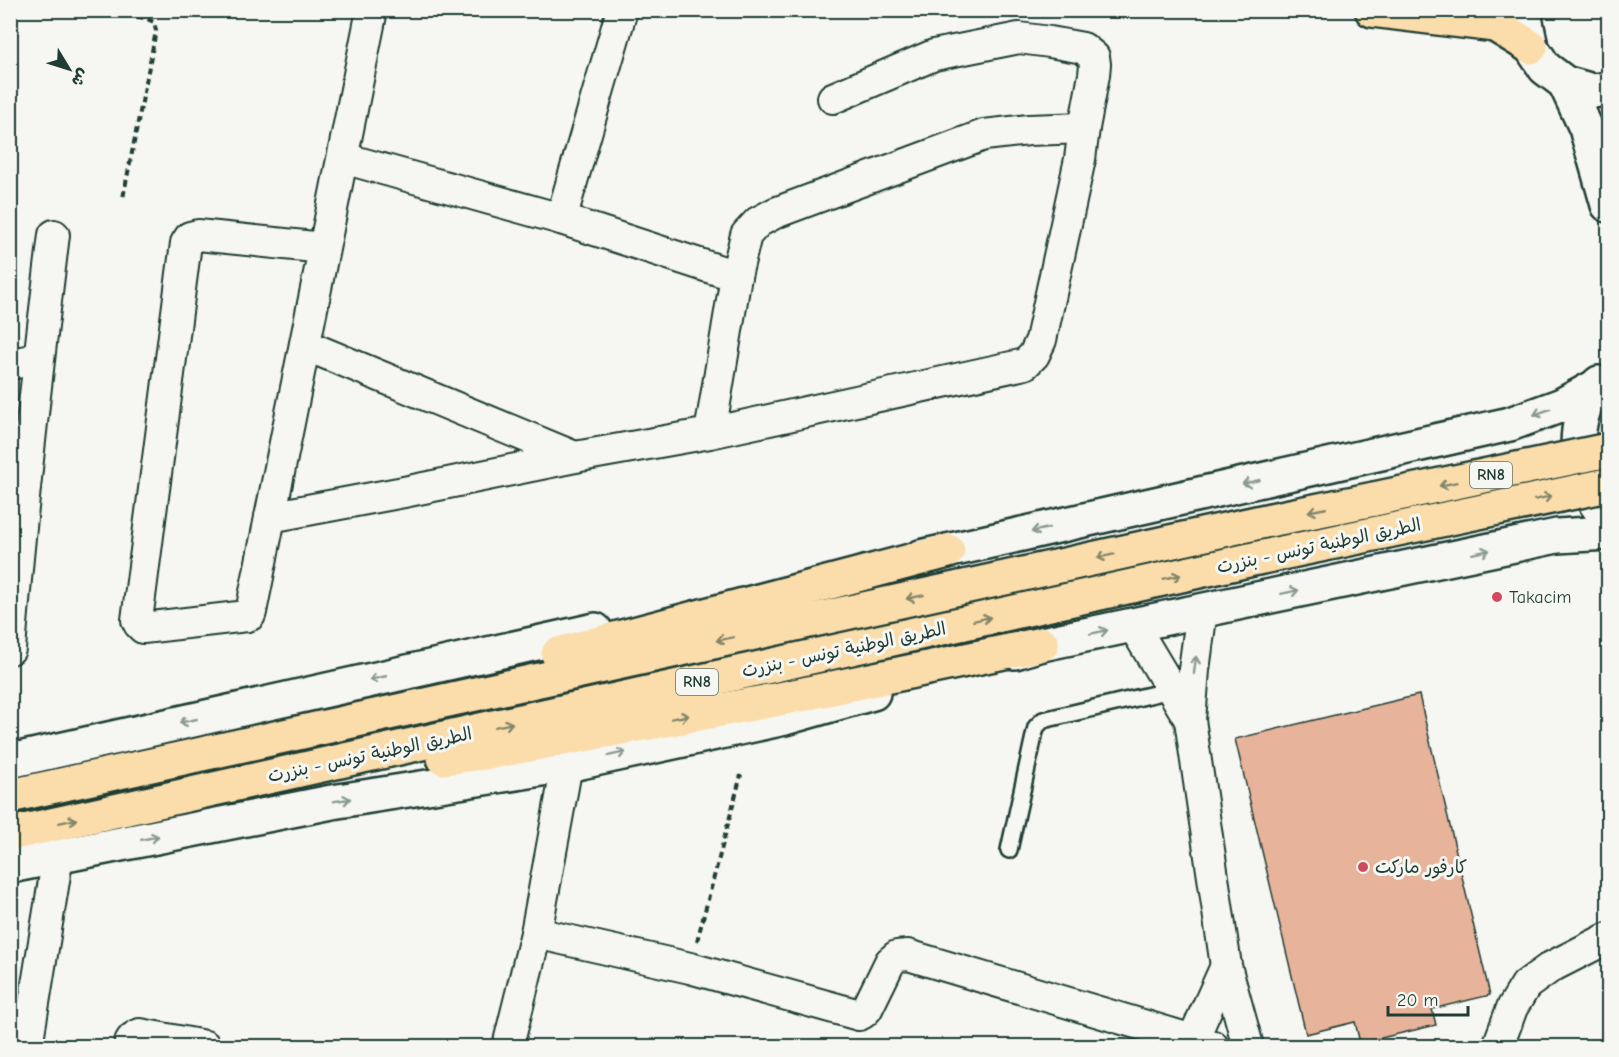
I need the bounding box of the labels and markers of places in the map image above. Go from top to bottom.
place label: Takacim [1509,587,1571,608]
marker: Takacim [1490,590,1504,604]
place label: كارفور ماركت [1375,857,1468,879]
marker: كارفور ماركت [1356,860,1370,874]

